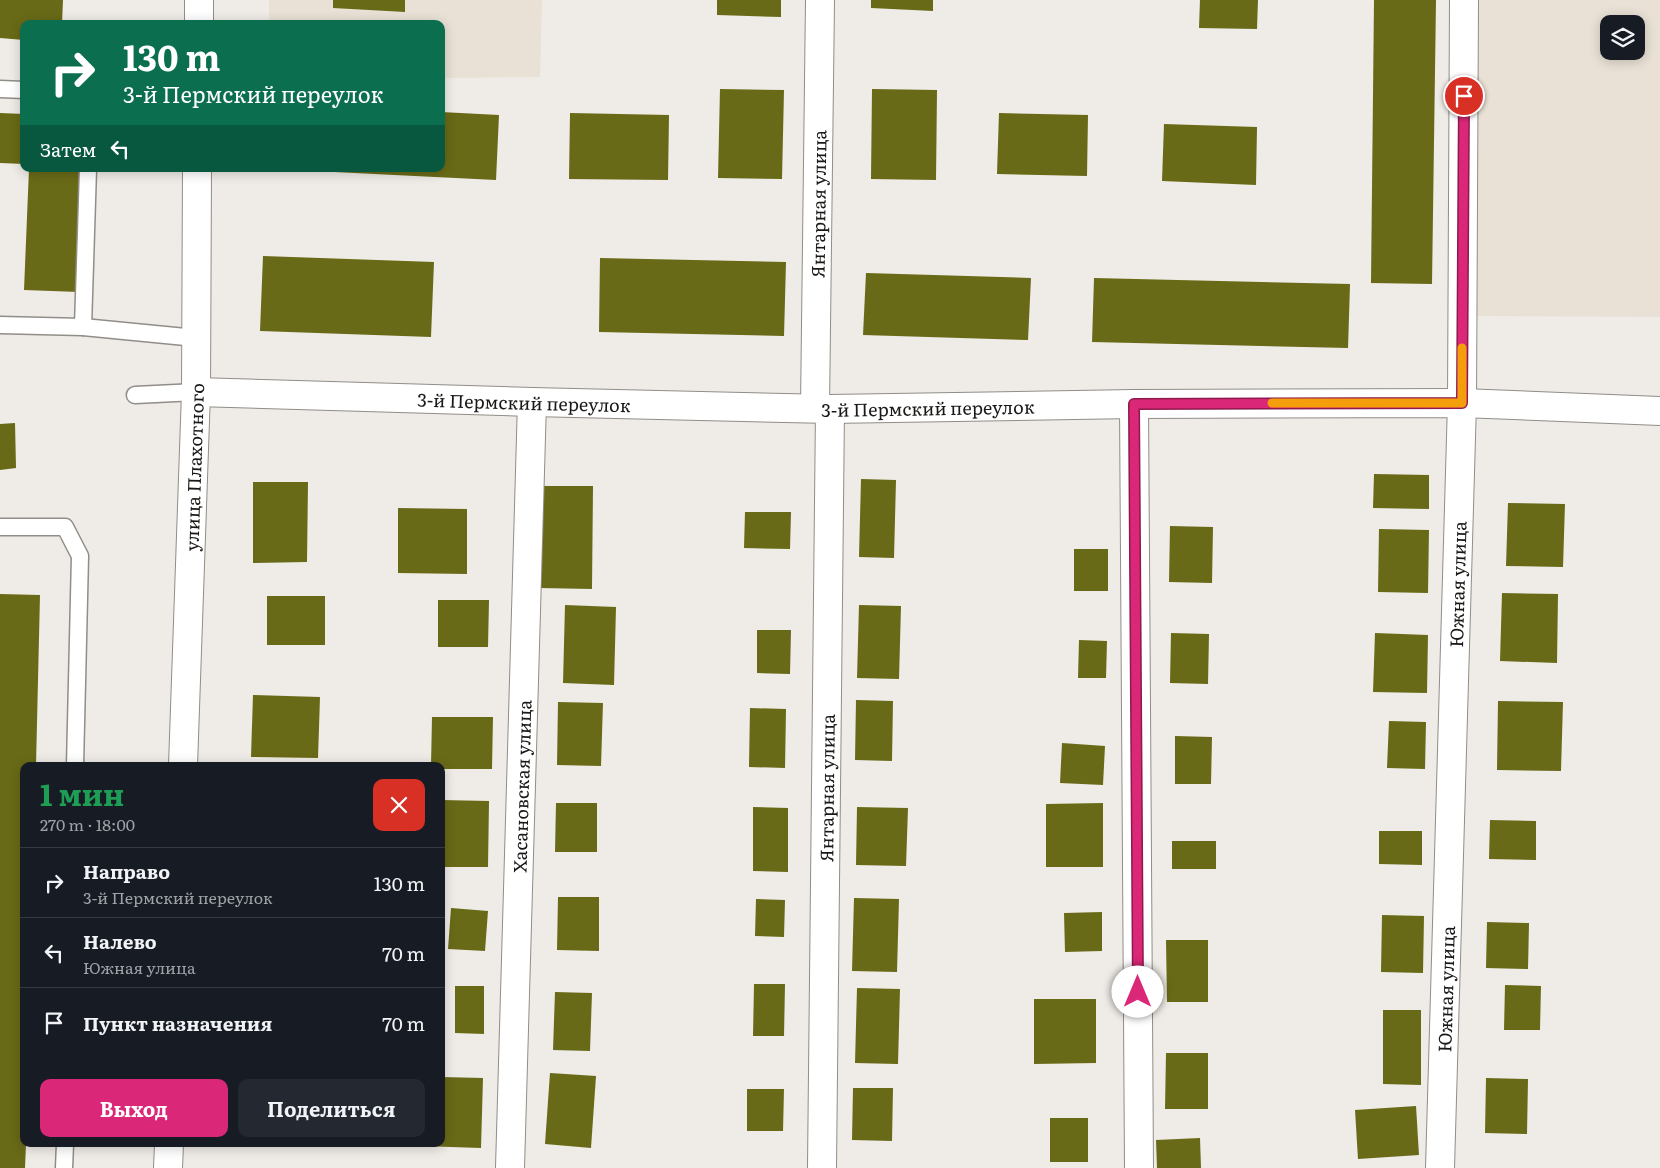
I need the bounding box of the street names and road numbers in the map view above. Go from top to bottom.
street label: Янтарная улица [803,130,832,278]
street label: улица Плахотного [177,383,210,552]
street label: 3-й Пермский переулок [417,385,631,418]
street label: 3-й Пермский переулок [821,392,1035,423]
street label: Южная улица [1441,520,1472,648]
street label: Хасановская улица [505,699,537,873]
street label: Янтарная улица [812,714,840,862]
street label: Южная улица [1430,925,1460,1053]

